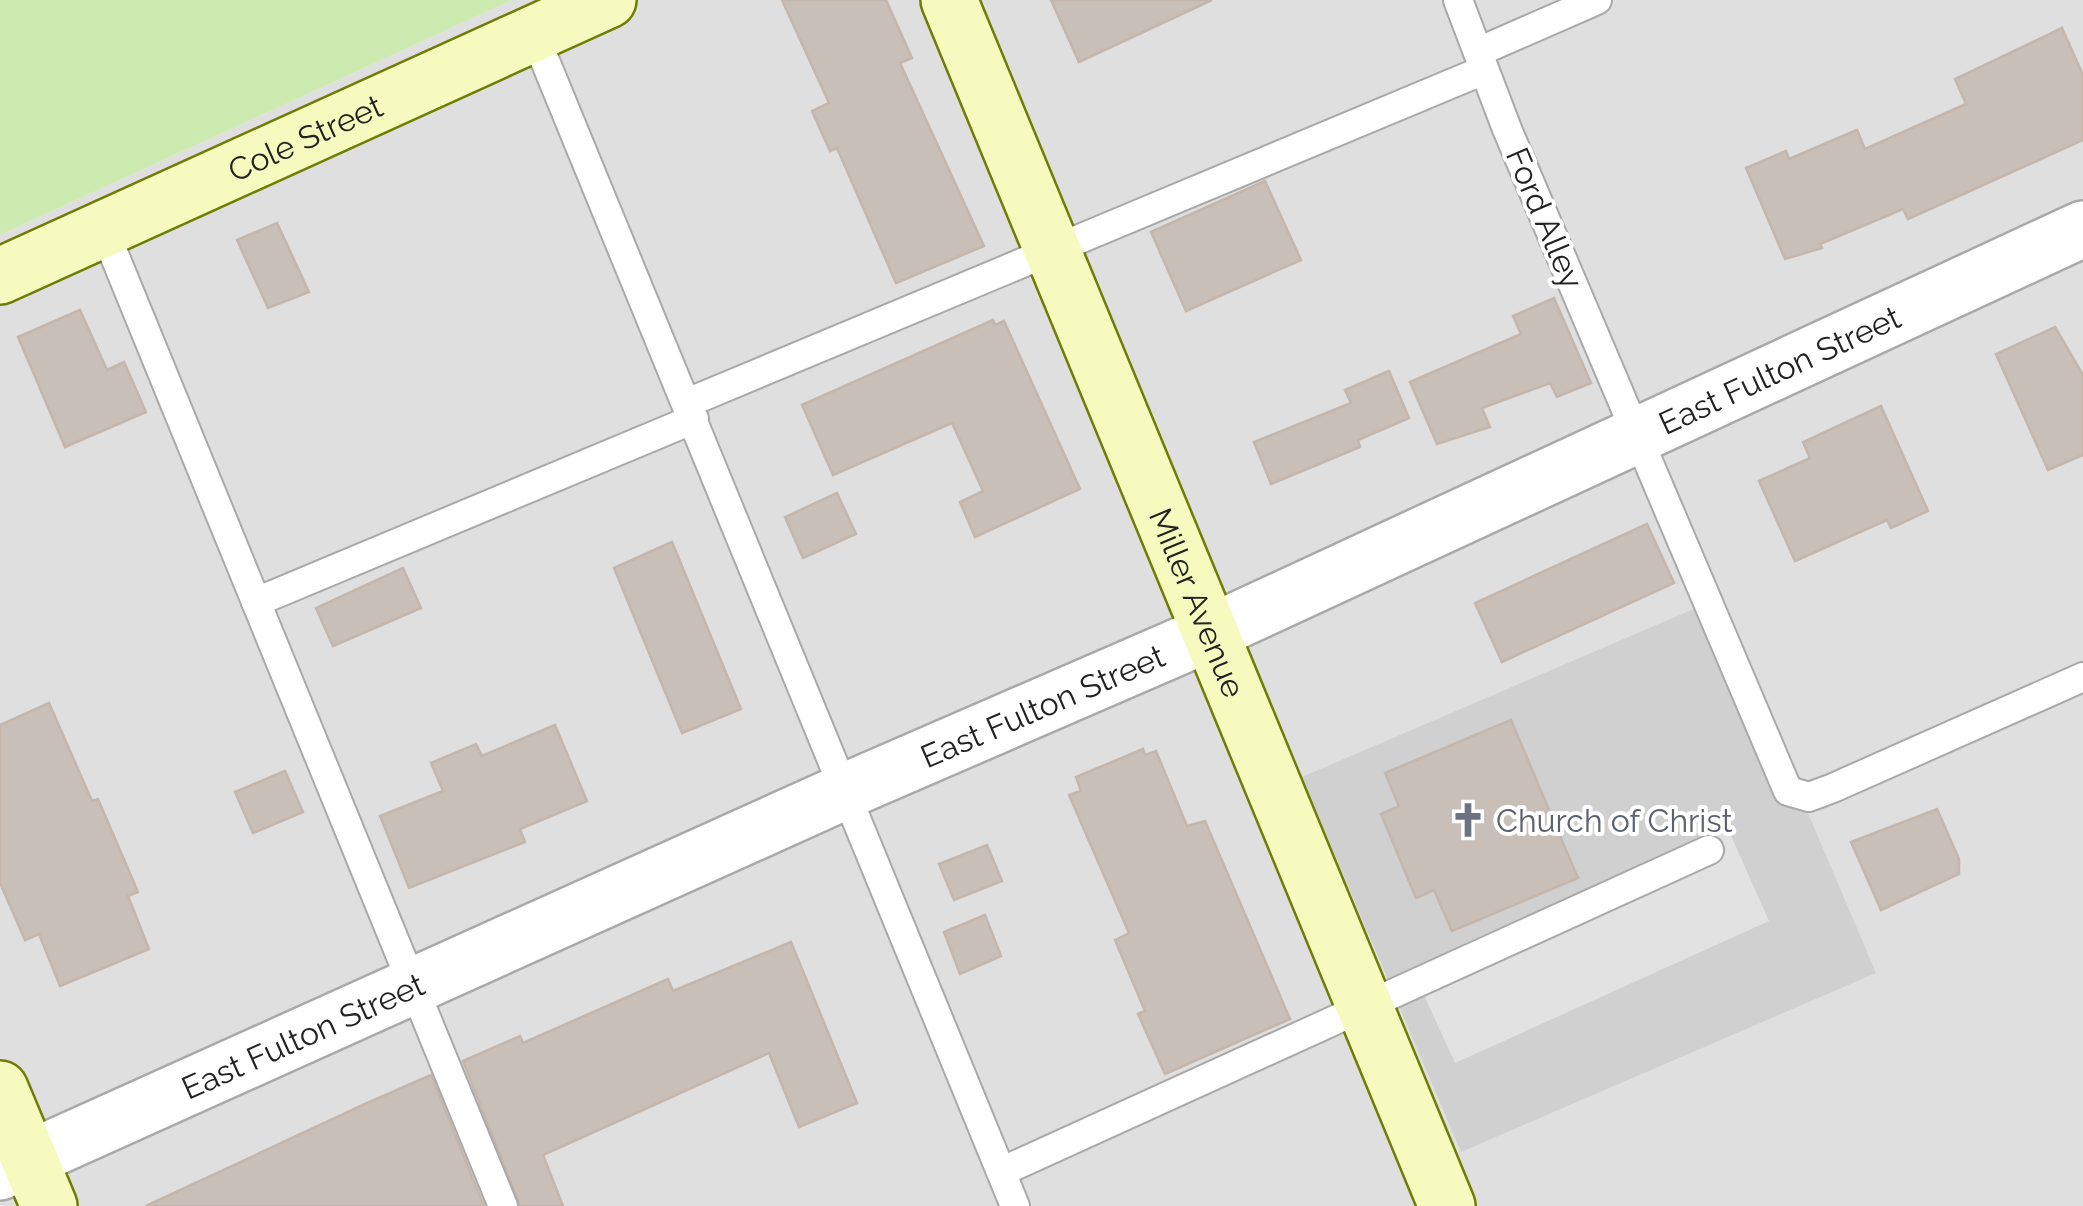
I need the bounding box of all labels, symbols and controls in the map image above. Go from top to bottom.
street label: Cole Street [222,86,388,189]
street label: Ford Alley [1499,142,1591,294]
street label: East Fulton Street [1653,298,1906,441]
street label: Miller Avenue [1142,503,1253,703]
street label: East Fulton Street [915,636,1170,775]
church icon: Church of Christ [1449,801,1487,839]
place label: Church of Christ [1496,802,1733,839]
street label: East Fulton Street [176,965,430,1106]

